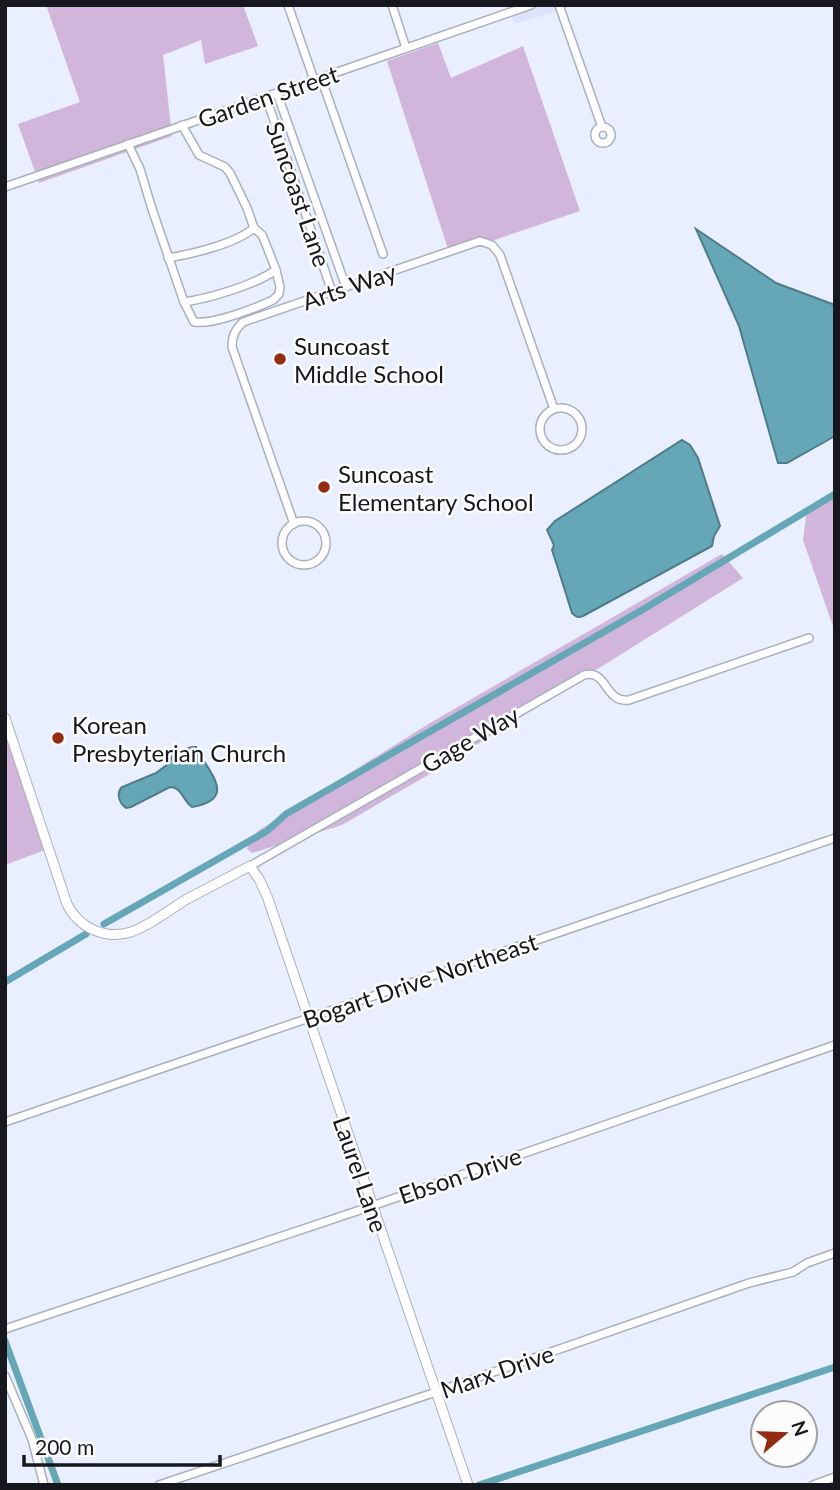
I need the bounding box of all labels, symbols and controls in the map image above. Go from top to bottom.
street label: Garden Street [194,58,342,134]
street label: Suncoast Lane [261,118,337,270]
street label: Arts Way [298,256,400,316]
place label: Suncoast Middle School [294,331,444,388]
marker: Suncoast Middle School [272,351,288,367]
place label: Suncoast Elementary School [338,459,534,516]
marker: Suncoast Elementary School [316,479,332,495]
street label: Gage Way [416,699,524,778]
place label: Korean Presbyterian Church [72,710,286,767]
marker: Korean Presbyterian Church [50,730,66,746]
street label: Bogart Drive Northeast [299,926,541,1034]
street label: Laurel Lane [328,1112,394,1236]
street label: Ebson Drive [395,1140,525,1210]
street label: Marx Drive [437,1338,557,1404]
north arrow [749,1399,819,1469]
text: N [787,1418,814,1439]
scale bar [24,1424,220,1468]
text: 200 m [35,1434,94,1459]

